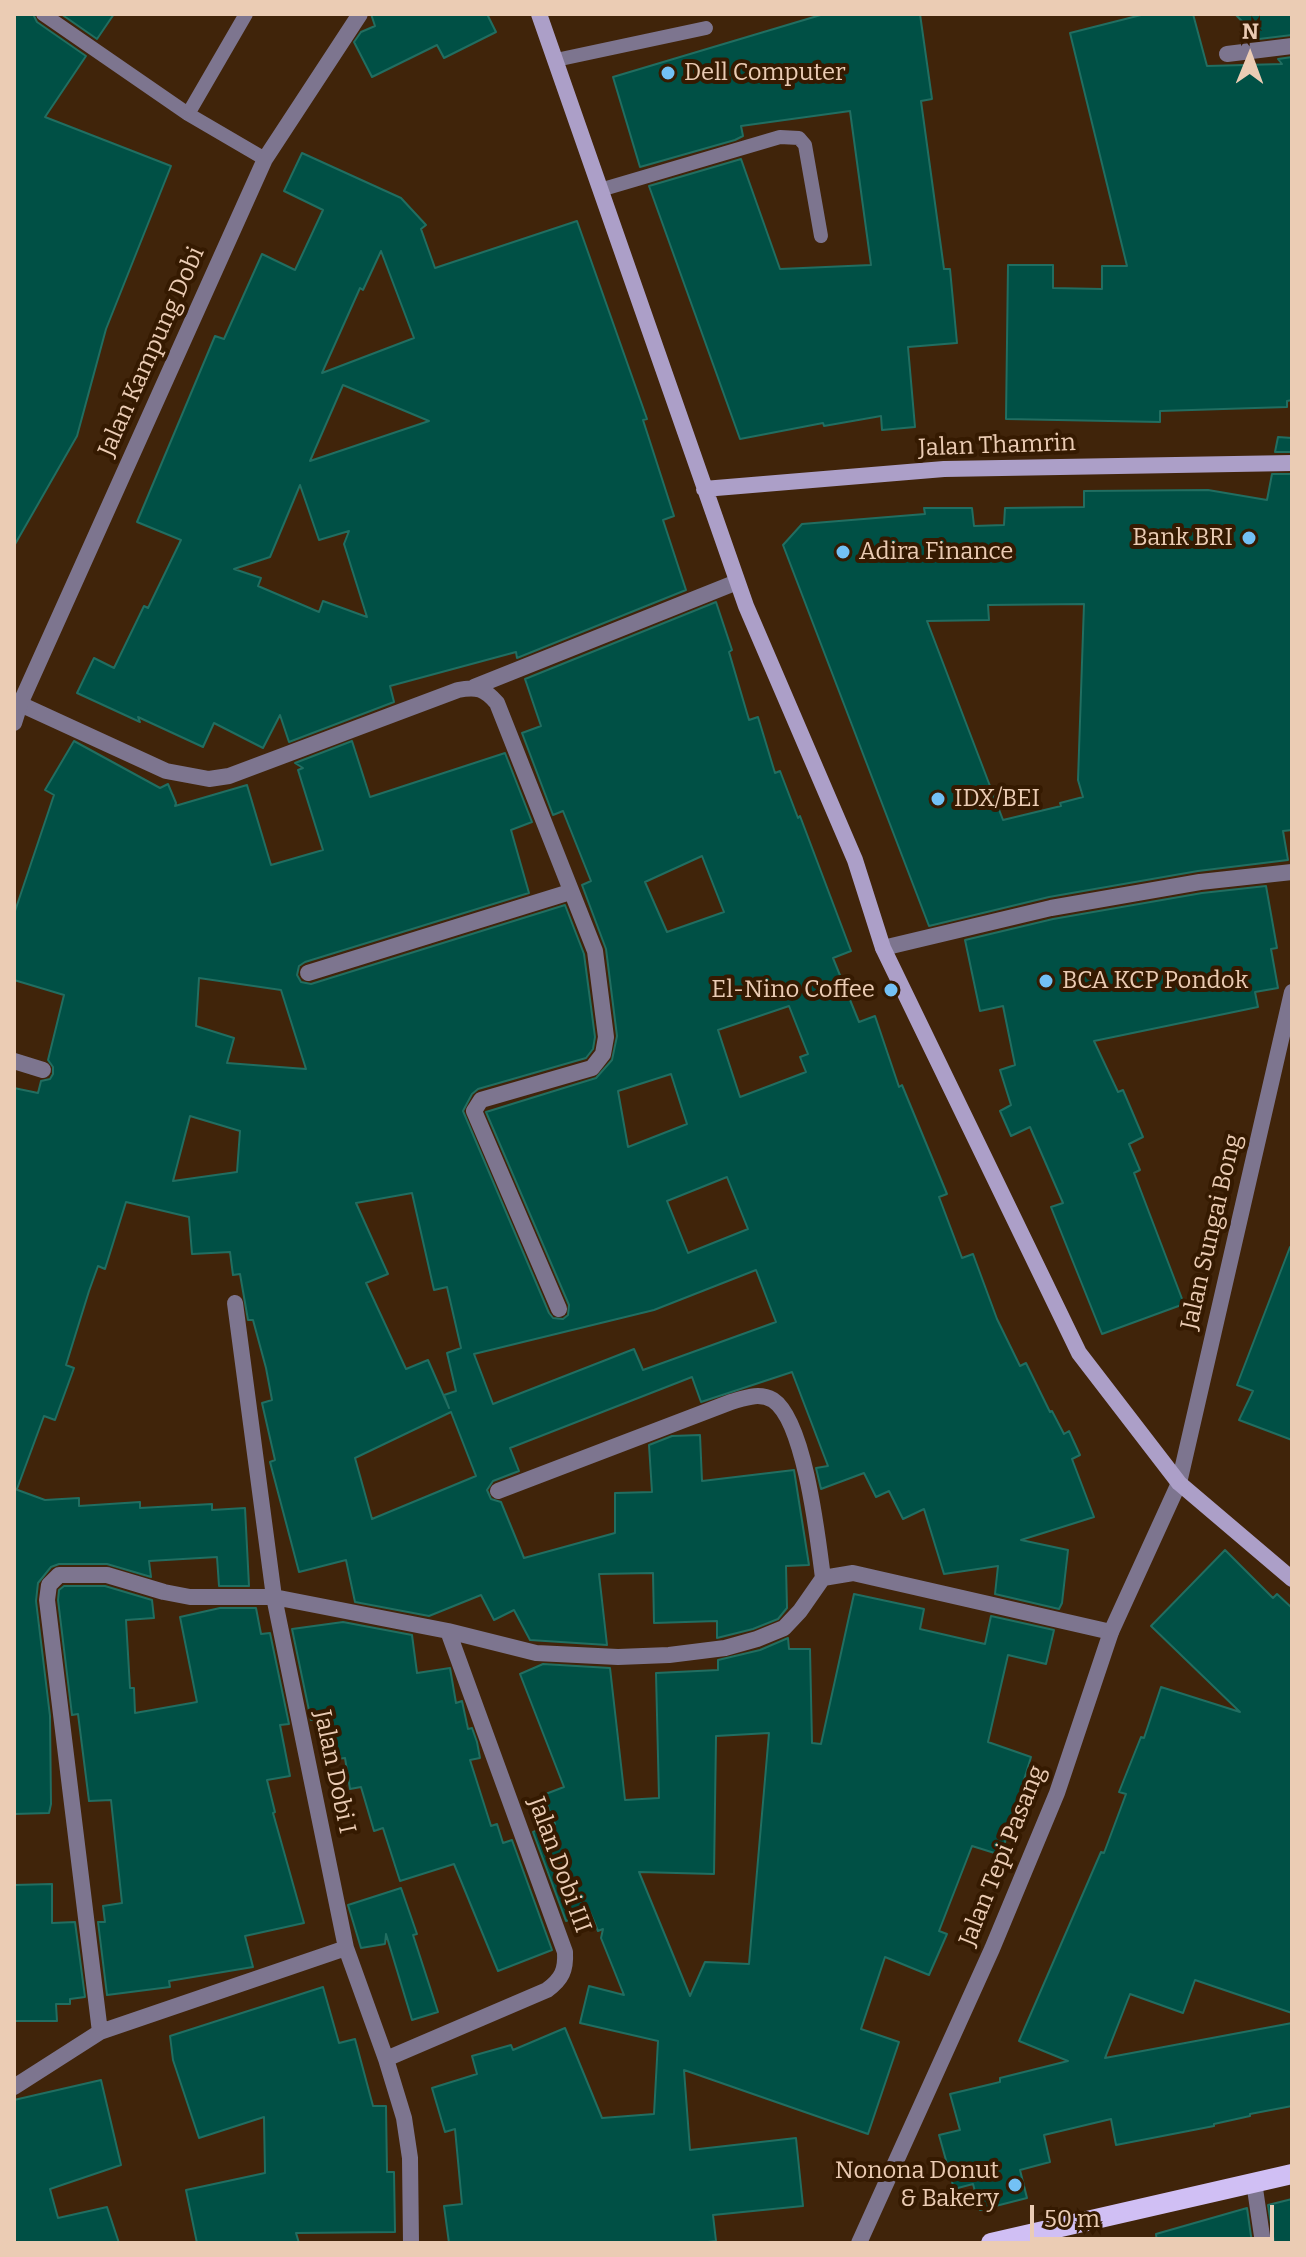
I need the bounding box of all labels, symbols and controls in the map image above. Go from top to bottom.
north arrow [1210,16,1290,96]
text: N [1242,18,1259,45]
place label: Dell Computer [684,59,846,87]
marker: Dell Computer [659,64,677,82]
street label: Jalan Kampung Dobi [93,243,211,461]
street label: Jalan Thamrin [918,429,1076,463]
place label: Bank BRI [1132,524,1233,552]
marker: Bank BRI [1240,529,1258,547]
place label: Adira Finance [859,538,1013,566]
marker: Adira Finance [834,543,852,561]
place label: IDX/BEI [954,785,1040,813]
marker: IDX/BEI [929,790,947,808]
place label: BCA KCP Pondok [1062,967,1248,995]
marker: BCA KCP Pondok [1037,972,1055,990]
place label: El-Nino Coffee [711,976,875,1004]
marker: El-Nino Coffee [882,981,900,999]
street label: Jalan Sungai Bong [1175,1131,1249,1333]
street label: Jalan Dobi I [307,1708,361,1836]
street label: Jalan Tepi Pasang [954,1761,1052,1951]
street label: Jalan Dobi III [521,1793,597,1937]
place label: Nonona Donut & Bakery [835,2157,999,2213]
marker: Nonona Donut & Bakery [1006,2176,1024,2194]
scale bar [1034,2189,1278,2239]
text: 50 m [1044,2205,1100,2233]

